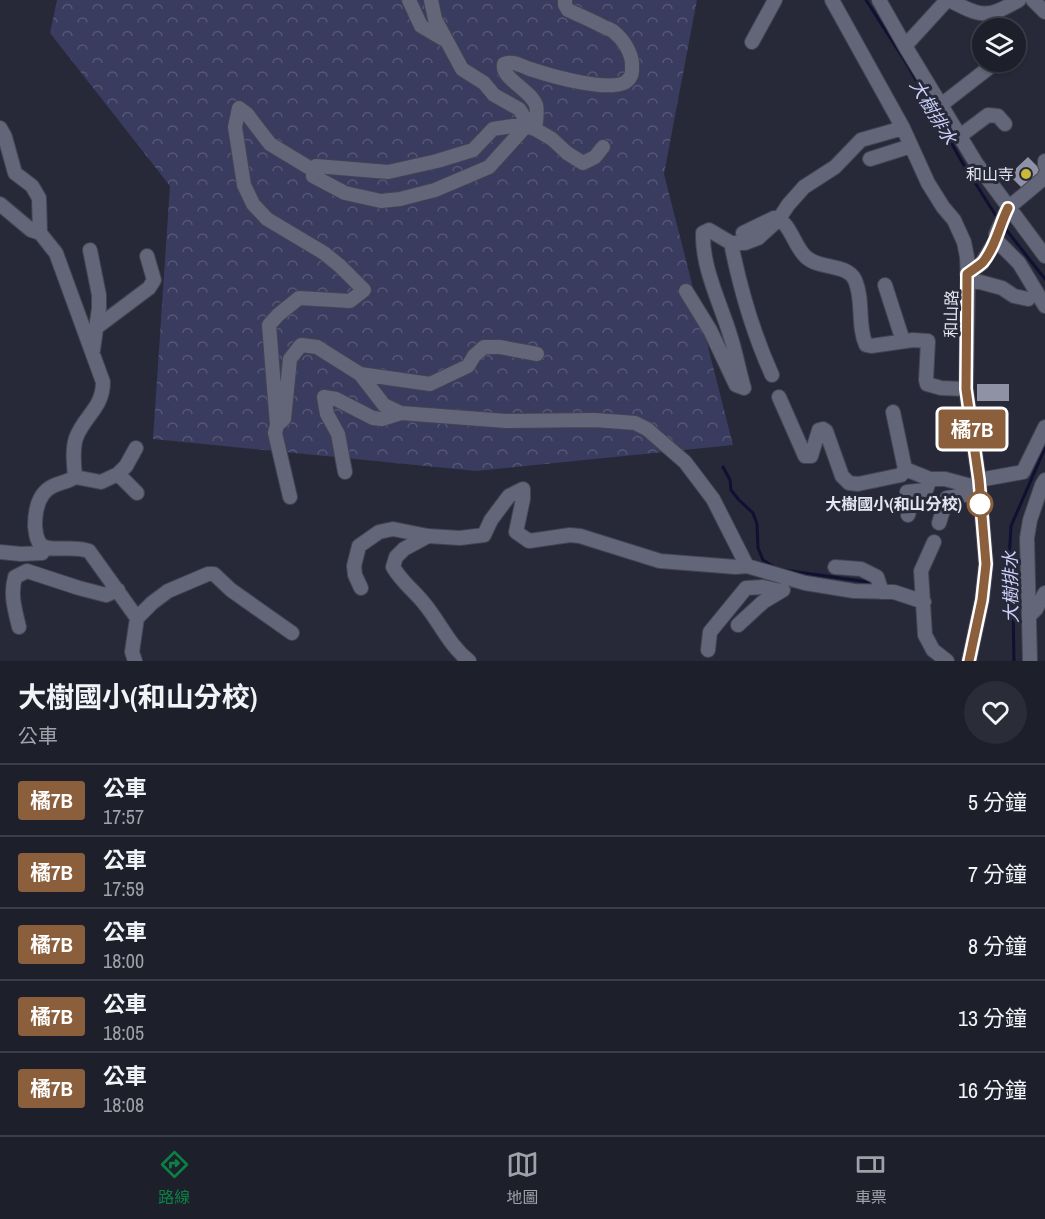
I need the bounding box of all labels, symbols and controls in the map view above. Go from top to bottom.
map controls [972,18,1026,72]
button: layers [972,18,1026,72]
water label: 大樹排水 [904,74,963,150]
place label: 和山寺 [966,163,1014,185]
marker: 和山寺 [1019,167,1033,181]
street label: 和山路 [940,290,962,338]
line badge: 橘7B [938,410,1006,448]
text: 橘7B [950,415,994,444]
marker: 大樹國小(和山分校) [967,491,993,517]
place label: 大樹國小(和山分校) [825,493,962,515]
water label: 大樹排水 [997,550,1024,623]
text: 大樹國小(和山分校) [18,678,257,716]
button: heart [964,681,1027,744]
text: 公車 [18,722,58,749]
text: 公車 [103,773,147,803]
text: 橘7B [30,786,73,815]
text: 5 分鐘 [968,787,1027,817]
text: 17:57 [103,803,144,830]
text: 公車 [103,845,147,875]
text: 橘7B [30,858,73,887]
text: 7 分鐘 [968,859,1027,889]
text: 17:59 [103,875,144,902]
text: 公車 [103,917,147,947]
text: 橘7B [30,930,73,959]
text: 8 分鐘 [968,931,1027,961]
text: 18:00 [103,947,144,974]
text: 公車 [103,989,147,1019]
text: 橘7B [30,1002,73,1031]
text: 13 分鐘 [958,1003,1027,1033]
text: 18:05 [103,1019,144,1046]
text: 公車 [103,1061,147,1091]
text: 橘7B [30,1074,73,1103]
text: 16 分鐘 [958,1075,1027,1105]
text: 18:08 [103,1091,144,1118]
tab: 路線 [158,1148,191,1208]
tab: 地圖 [506,1148,539,1208]
tab: 車票 [854,1148,887,1208]

